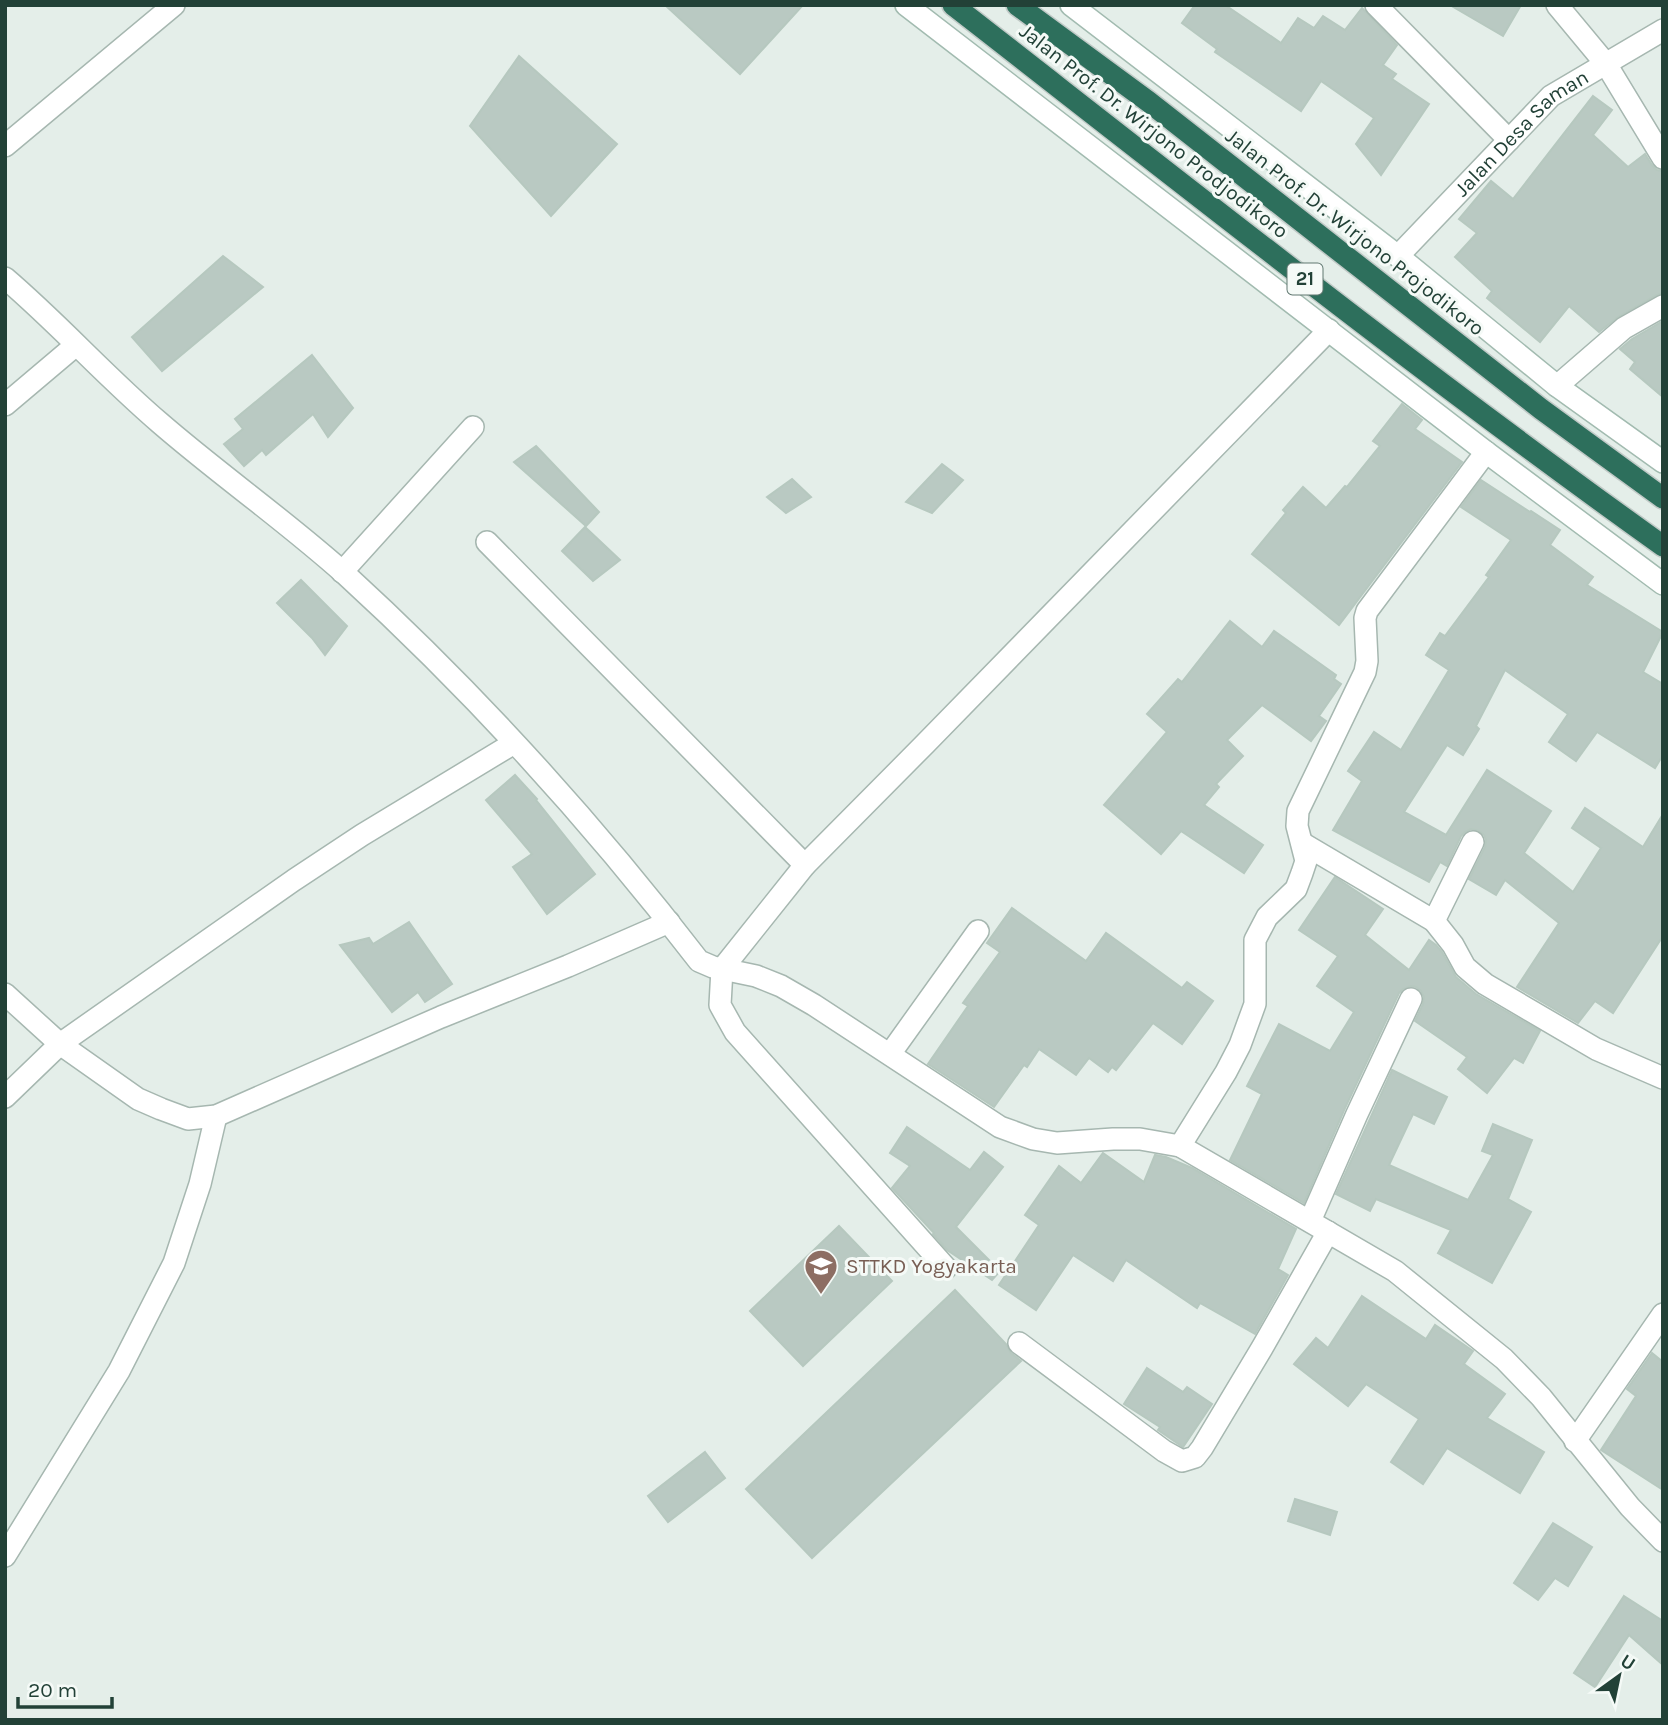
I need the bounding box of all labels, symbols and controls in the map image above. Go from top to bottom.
street label: Jalan Prof. Dr. Wirjono Prodjodikoro [1015,19,1293,243]
street label: Jalan Desa Saman [1450,65,1593,201]
street label: Jalan Prof. Dr. Wirjono Projodikoro [1221,124,1489,340]
road number: 21 [1288,264,1322,294]
school or university icon: STTKD Yogyakarta [802,1247,840,1296]
place label: STTKD Yogyakarta [846,1254,1017,1278]
north arrow [1584,1641,1654,1711]
text: U [1616,1650,1639,1675]
scale bar [18,1666,112,1710]
text: 20 m [28,1678,77,1702]

